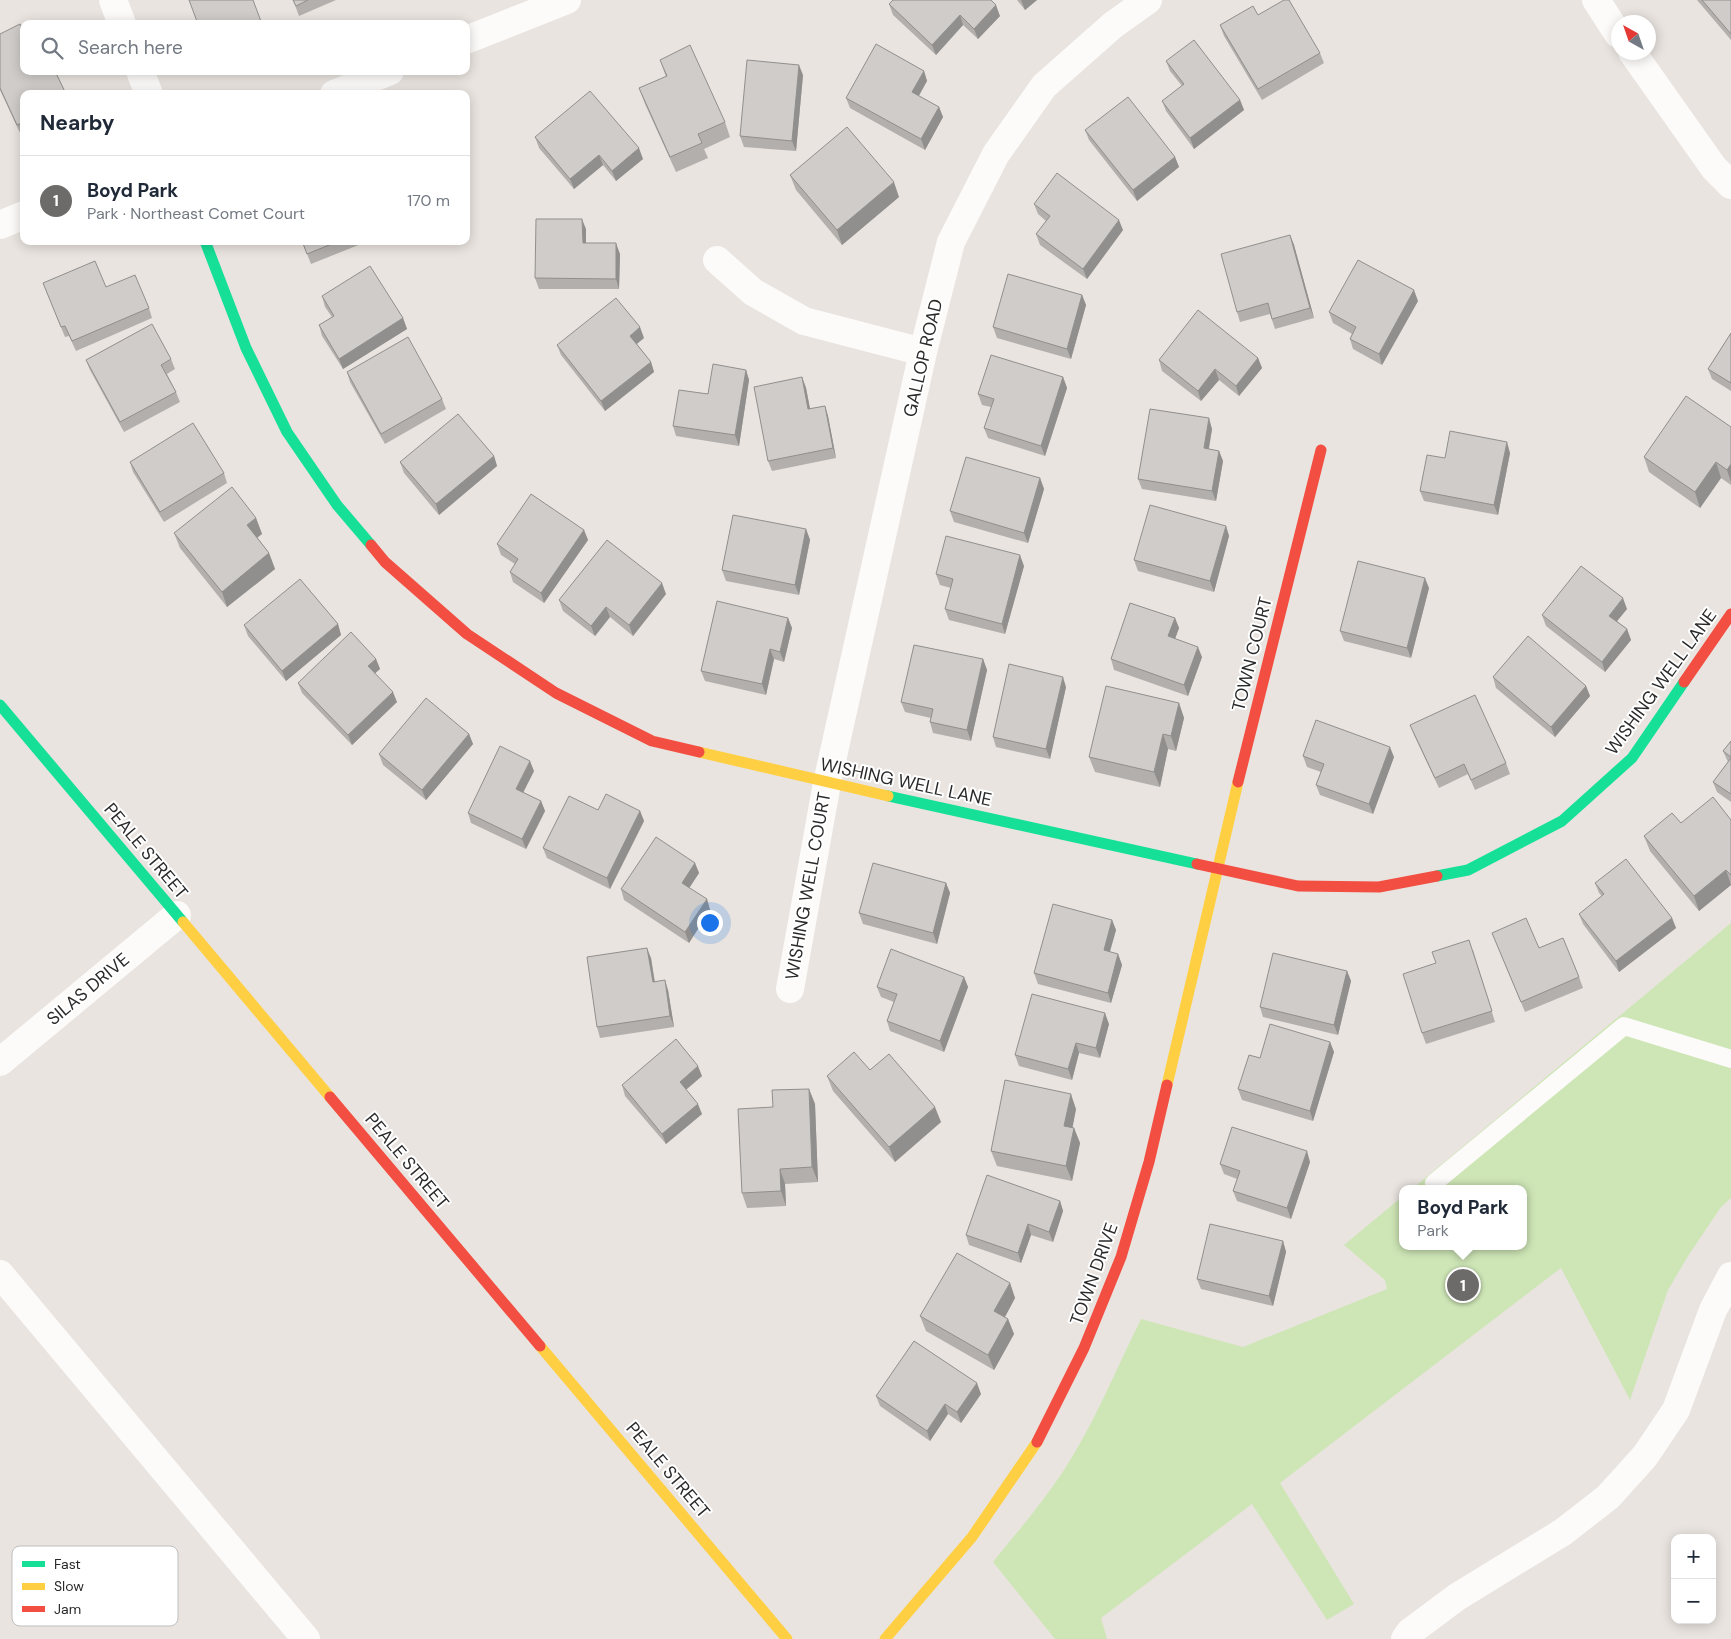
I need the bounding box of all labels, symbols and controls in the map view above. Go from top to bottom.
north arrow [1611,15,1656,60]
search box [20,20,470,75]
icon: search [38,34,66,62]
text: Search here [78,35,183,60]
text: Nearby [40,109,114,137]
text: Boyd Park [87,178,178,203]
text: 1 [53,190,59,211]
text: 170 m [407,190,450,211]
text: Park · Northeast Comet Court [87,203,305,224]
street label: GALLOP ROAD [898,297,948,419]
street label: TOWN COURT [1226,594,1278,714]
street label: WISHING WELL LANE [1600,604,1722,760]
street label: WISHING WELL LANE [818,752,994,812]
street label: WISHING WELL COURT [780,790,836,982]
street label: PEALE STREET [99,798,193,904]
your location [697,910,723,936]
street label: SILAS DRIVE [42,947,134,1031]
street label: PEALE STREET [360,1108,454,1214]
popup [1399,1185,1527,1250]
text: Boyd Park [1417,1195,1509,1220]
street label: TOWN DRIVE [1064,1220,1124,1328]
text: Park [1417,1220,1449,1241]
pin: 1 [1447,1266,1479,1304]
street label: PEALE STREET [621,1417,715,1523]
map controls [1671,1534,1716,1624]
button: + [1671,1534,1716,1579]
legend [12,1546,178,1626]
text: Fast [54,1555,81,1573]
text: Slow [54,1577,84,1595]
button: − [1671,1579,1716,1624]
text: Jam [54,1600,81,1618]

